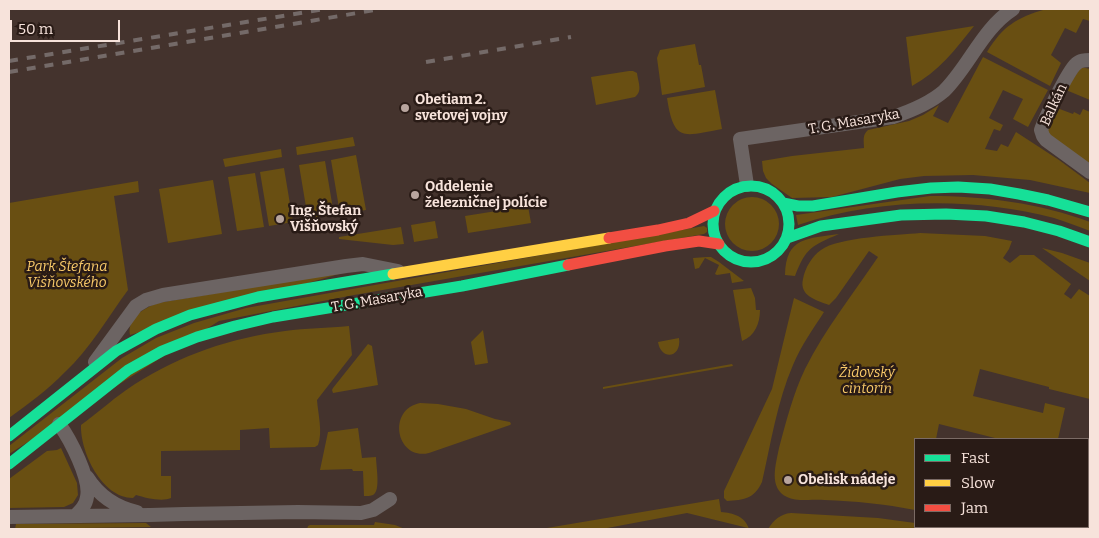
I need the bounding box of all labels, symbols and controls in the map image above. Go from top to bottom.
scale bar [12,10,122,42]
text: 50 m [18,20,53,38]
street label: Balkán [1037,81,1071,129]
place label: Obetiam 2. svetovej vojny [415,92,508,124]
marker: Obetiam 2. svetovej vojny [399,102,411,114]
street label: T. G. Masaryka [807,106,901,138]
place label: Oddelenie železničnej polície [425,179,547,212]
marker: Oddelenie železničnej polície [409,189,421,201]
place label: Ing. Štefan Višňovský [290,203,361,236]
marker: Ing. Štefan Višňovský [274,213,286,225]
park label: Park Štefana Višňovského [27,259,107,292]
street label: T. G. Masaryka [330,284,424,316]
park label: Židovský cintorín [839,365,895,398]
legend [914,438,1089,528]
text: Fast [961,449,990,467]
place label: Obelisk nádeje [798,472,895,488]
marker: Obelisk nádeje [782,474,794,486]
text: Slow [961,474,995,492]
text: Jam [961,499,988,517]

